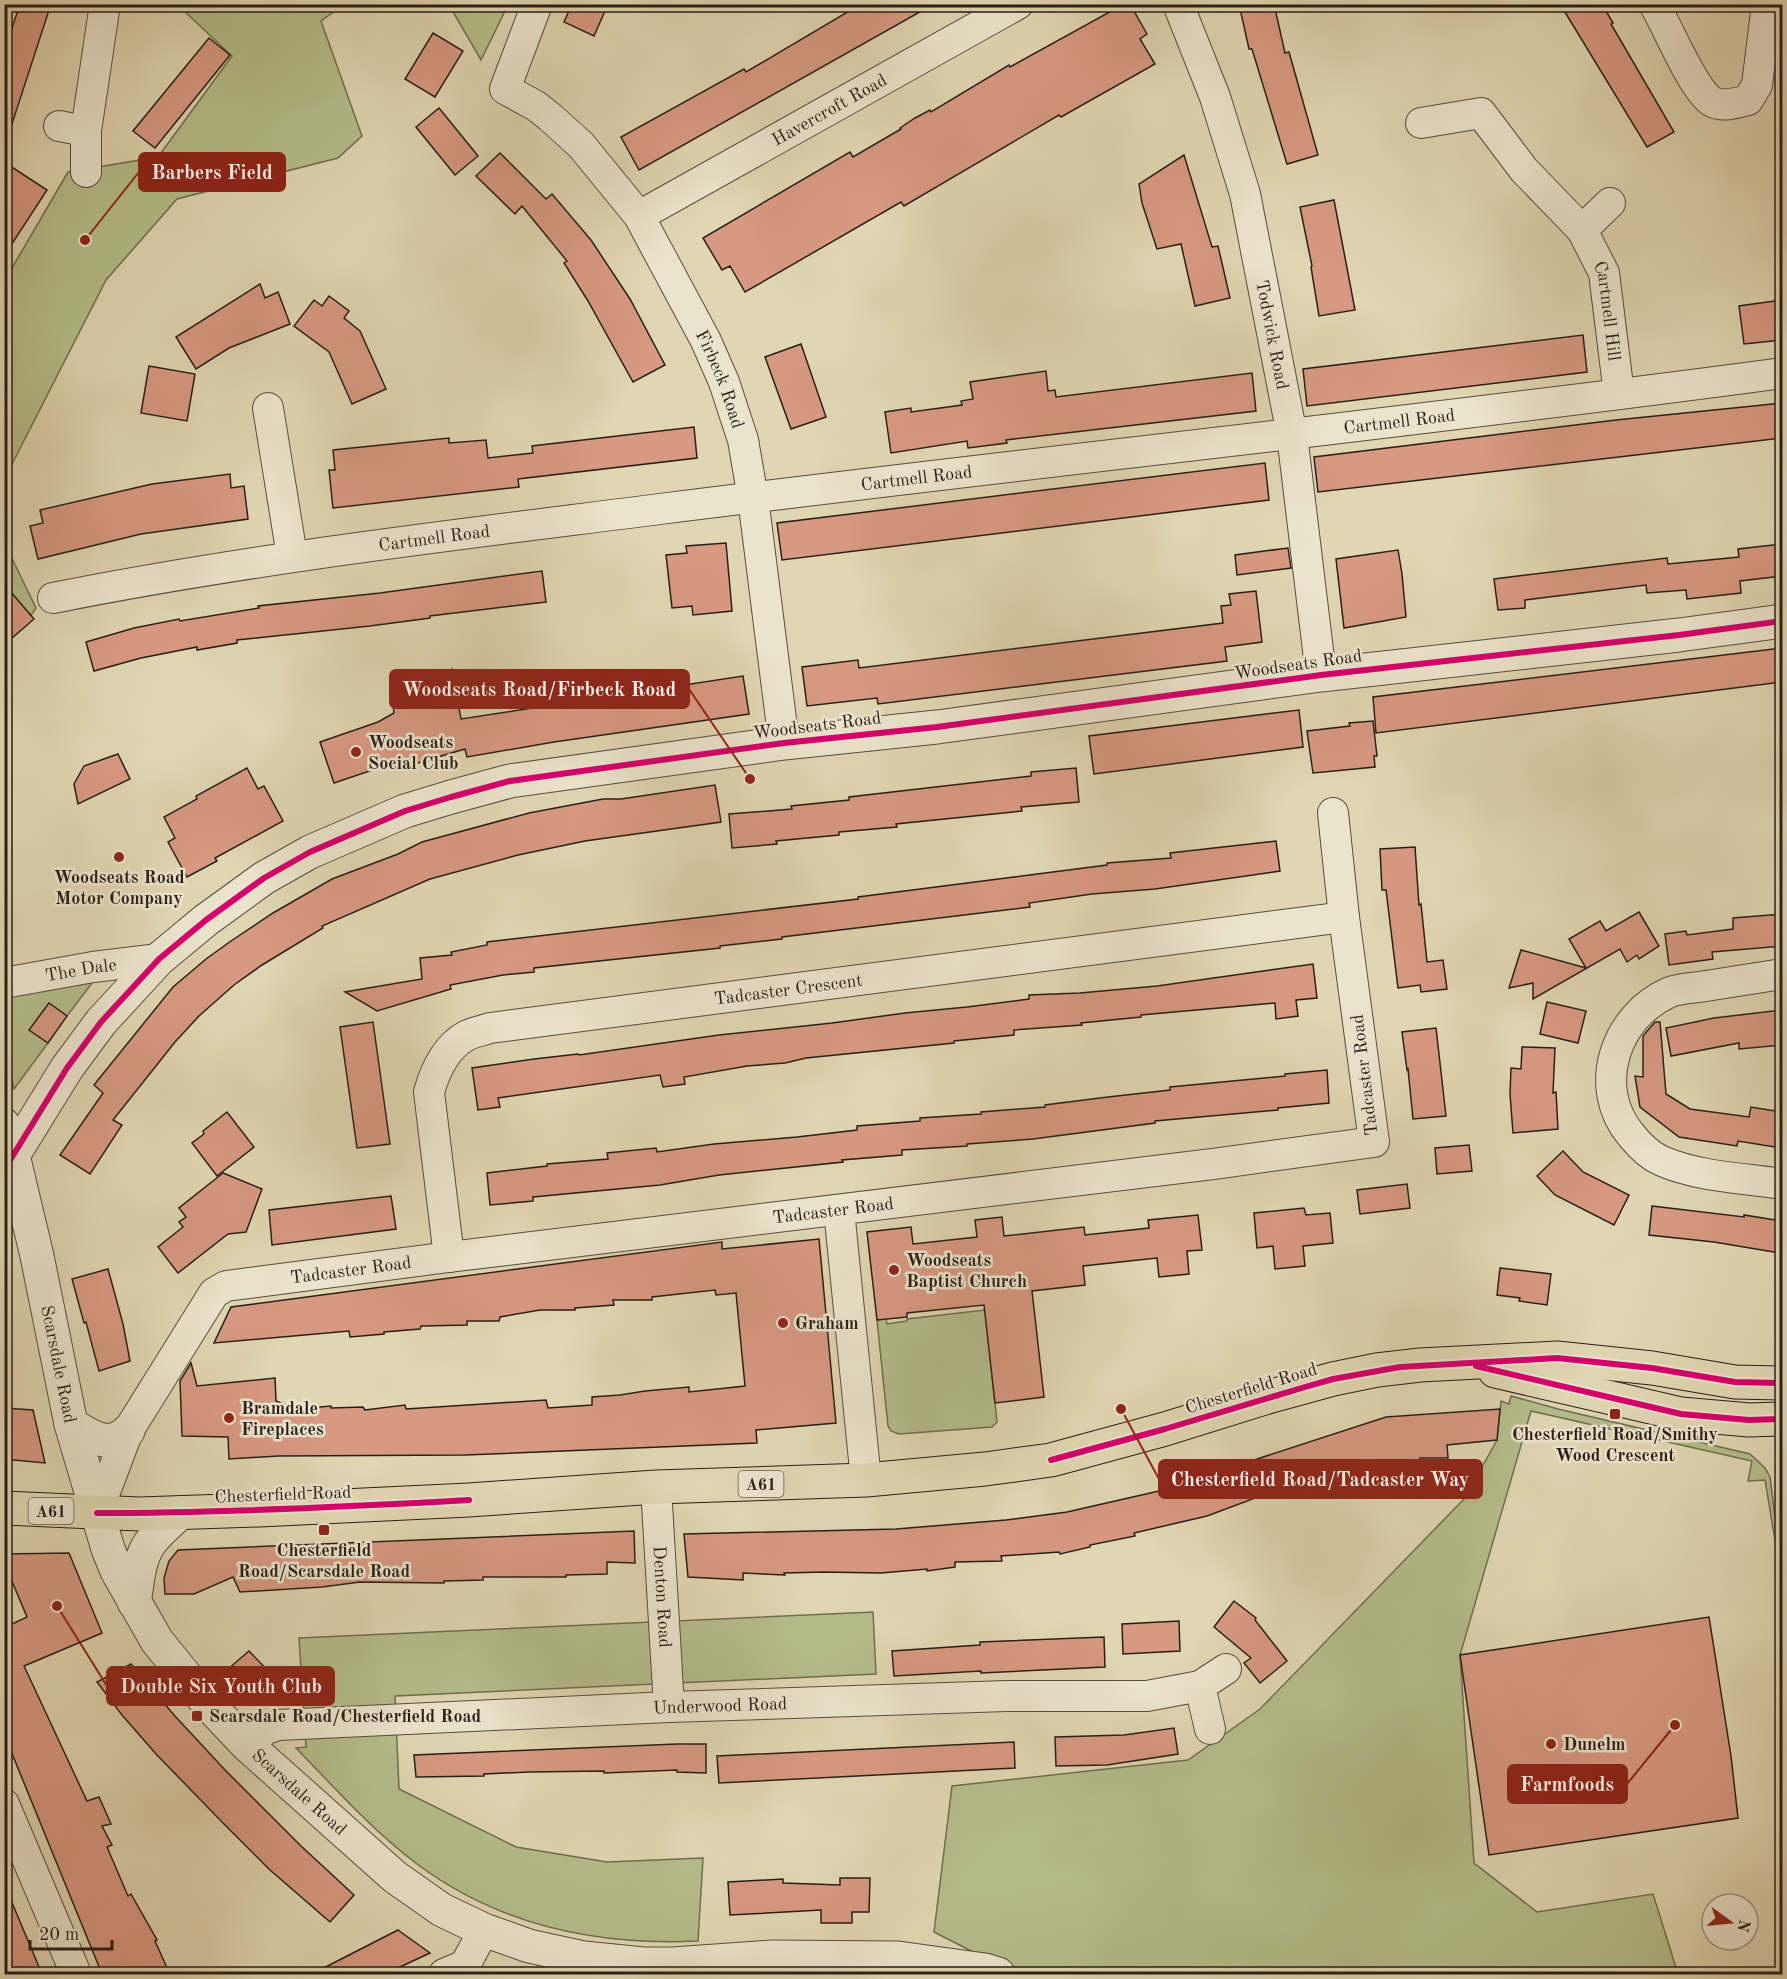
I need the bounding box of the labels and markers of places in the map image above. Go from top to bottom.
callout: Barbers Field [139,153,285,191]
callout: Woodseats Road/Firbeck Road [390,670,689,708]
place label: Woodseats Social Club [368,734,459,773]
marker: Woodseats Social Club [349,745,363,759]
marker: Woodseats Road Motor Company [112,850,126,864]
place label: Woodseats Road Motor Company [53,869,185,908]
place label: Woodseats Baptist Church [906,1252,1027,1291]
marker: Woodseats Baptist Church [887,1263,901,1277]
place label: Graham [795,1315,859,1333]
marker: Graham [776,1316,790,1330]
place label: Bramdale Fireplaces [241,1400,324,1439]
marker: Chesterfield Road/Smithy Wood Crescent [1608,1407,1622,1421]
marker: Bramdale Fireplaces [222,1411,236,1425]
place label: Chesterfield Road/Smithy Wood Crescent [1512,1426,1718,1465]
callout: Chesterfield Road/Tadcaster Way [1159,1460,1482,1498]
marker: Chesterfield Road/Scarsdale Road [317,1523,331,1537]
place label: Chesterfield Road/Scarsdale Road [238,1542,410,1581]
callout: Double Six Youth Club [107,1667,334,1705]
place label: Scarsdale Road/Chesterfield Road [209,1708,482,1726]
marker: Scarsdale Road/Chesterfield Road [190,1709,204,1723]
place label: Dunelm [1563,1736,1626,1754]
marker: Dunelm [1544,1737,1558,1751]
callout: Farmfoods [1508,1765,1627,1803]

